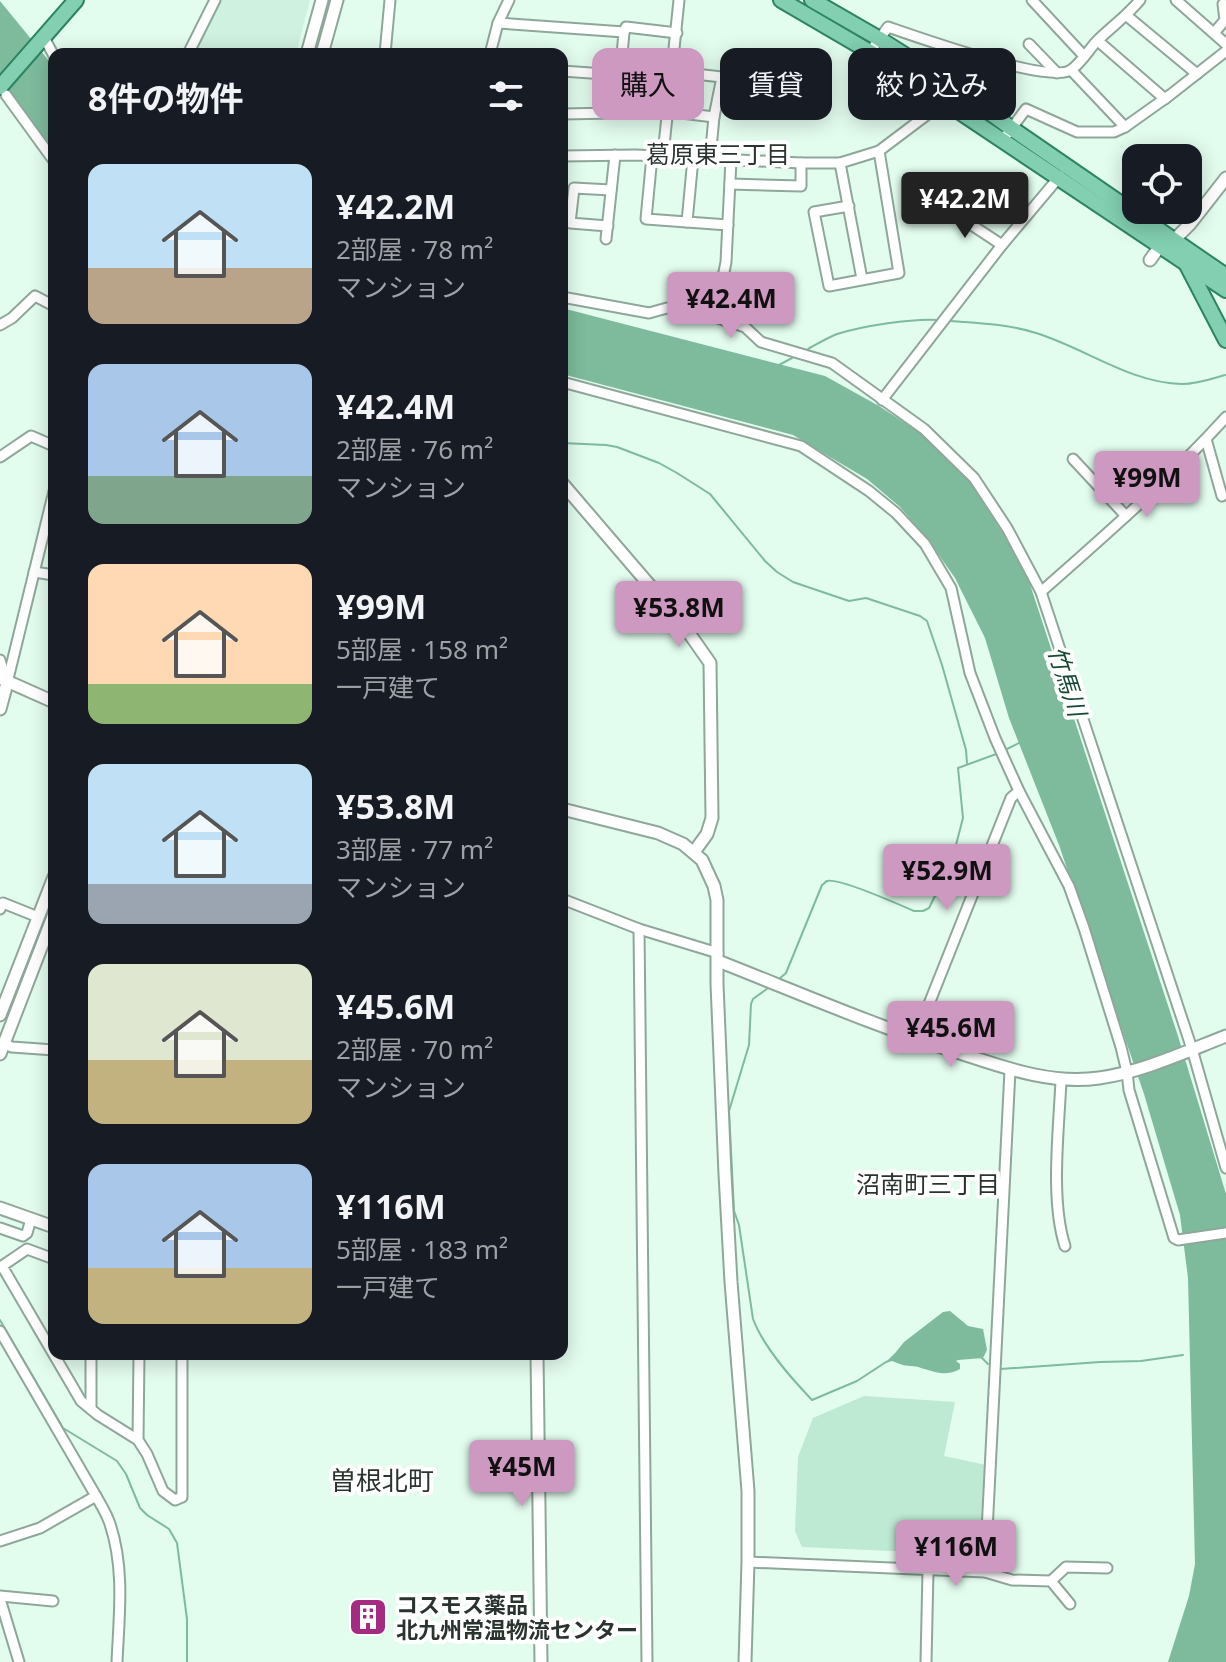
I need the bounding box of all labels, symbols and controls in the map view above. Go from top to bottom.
chip: 購入 [592,48,704,120]
chip: 賃貸 [720,48,832,120]
chip: 絞り込み [848,48,1016,120]
icon: filters [484,74,528,118]
text: 8件の物件 [88,75,243,121]
district label: 葛原東三丁目 [646,137,790,170]
map controls [1122,144,1202,224]
button: locate [1122,144,1202,224]
pin: ¥42.2M [900,172,1030,240]
text: ¥42.2M [919,180,1011,216]
text: ¥42.2M [336,183,455,229]
icon: home [152,196,248,292]
text: 2部屋 · 78 m² [336,231,493,267]
text: マンション [336,269,466,305]
pin: ¥42.4M [666,272,796,340]
text: ¥42.4M [685,280,777,316]
text: ¥42.4M [336,383,455,429]
icon: home [152,396,248,492]
text: 2部屋 · 76 m² [336,431,493,467]
pin: ¥99M [1100,451,1194,519]
text: ¥99M [1112,459,1182,495]
text: マンション [336,469,466,505]
pin: ¥53.8M [614,581,744,649]
text: ¥99M [336,583,426,629]
text: ¥53.8M [633,589,725,625]
icon: home [152,596,248,692]
text: 5部屋 · 158 m² [336,631,508,667]
water label: 竹馬川 [1041,642,1096,723]
text: 一戸建て [336,669,440,705]
text: ¥53.8M [336,783,455,829]
icon: home [152,796,248,892]
text: 3部屋 · 77 m² [336,831,493,867]
pin: ¥52.9M [882,844,1012,912]
text: ¥52.9M [901,852,993,888]
text: マンション [336,869,466,905]
text: ¥45.6M [336,983,455,1029]
icon: home [152,996,248,1092]
pin: ¥45.6M [886,1001,1016,1069]
text: ¥45.6M [905,1009,997,1045]
text: 2部屋 · 70 m² [336,1031,493,1067]
text: マンション [336,1069,466,1105]
district label: 沼南町三丁目 [856,1167,1000,1200]
text: ¥116M [336,1183,446,1229]
icon: home [152,1196,248,1292]
text: 5部屋 · 183 m² [336,1231,508,1267]
text: 一戸建て [336,1269,440,1305]
pin: ¥45M [475,1440,569,1508]
text: ¥45M [487,1448,557,1484]
district label: 曽根北町 [330,1462,434,1498]
pin: ¥116M [900,1520,1012,1588]
text: ¥116M [914,1528,998,1564]
place label: コスモス薬品 北九州常温物流センター [396,1589,638,1644]
building icon: コスモス薬品 北九州常温物流センター [347,1596,389,1638]

